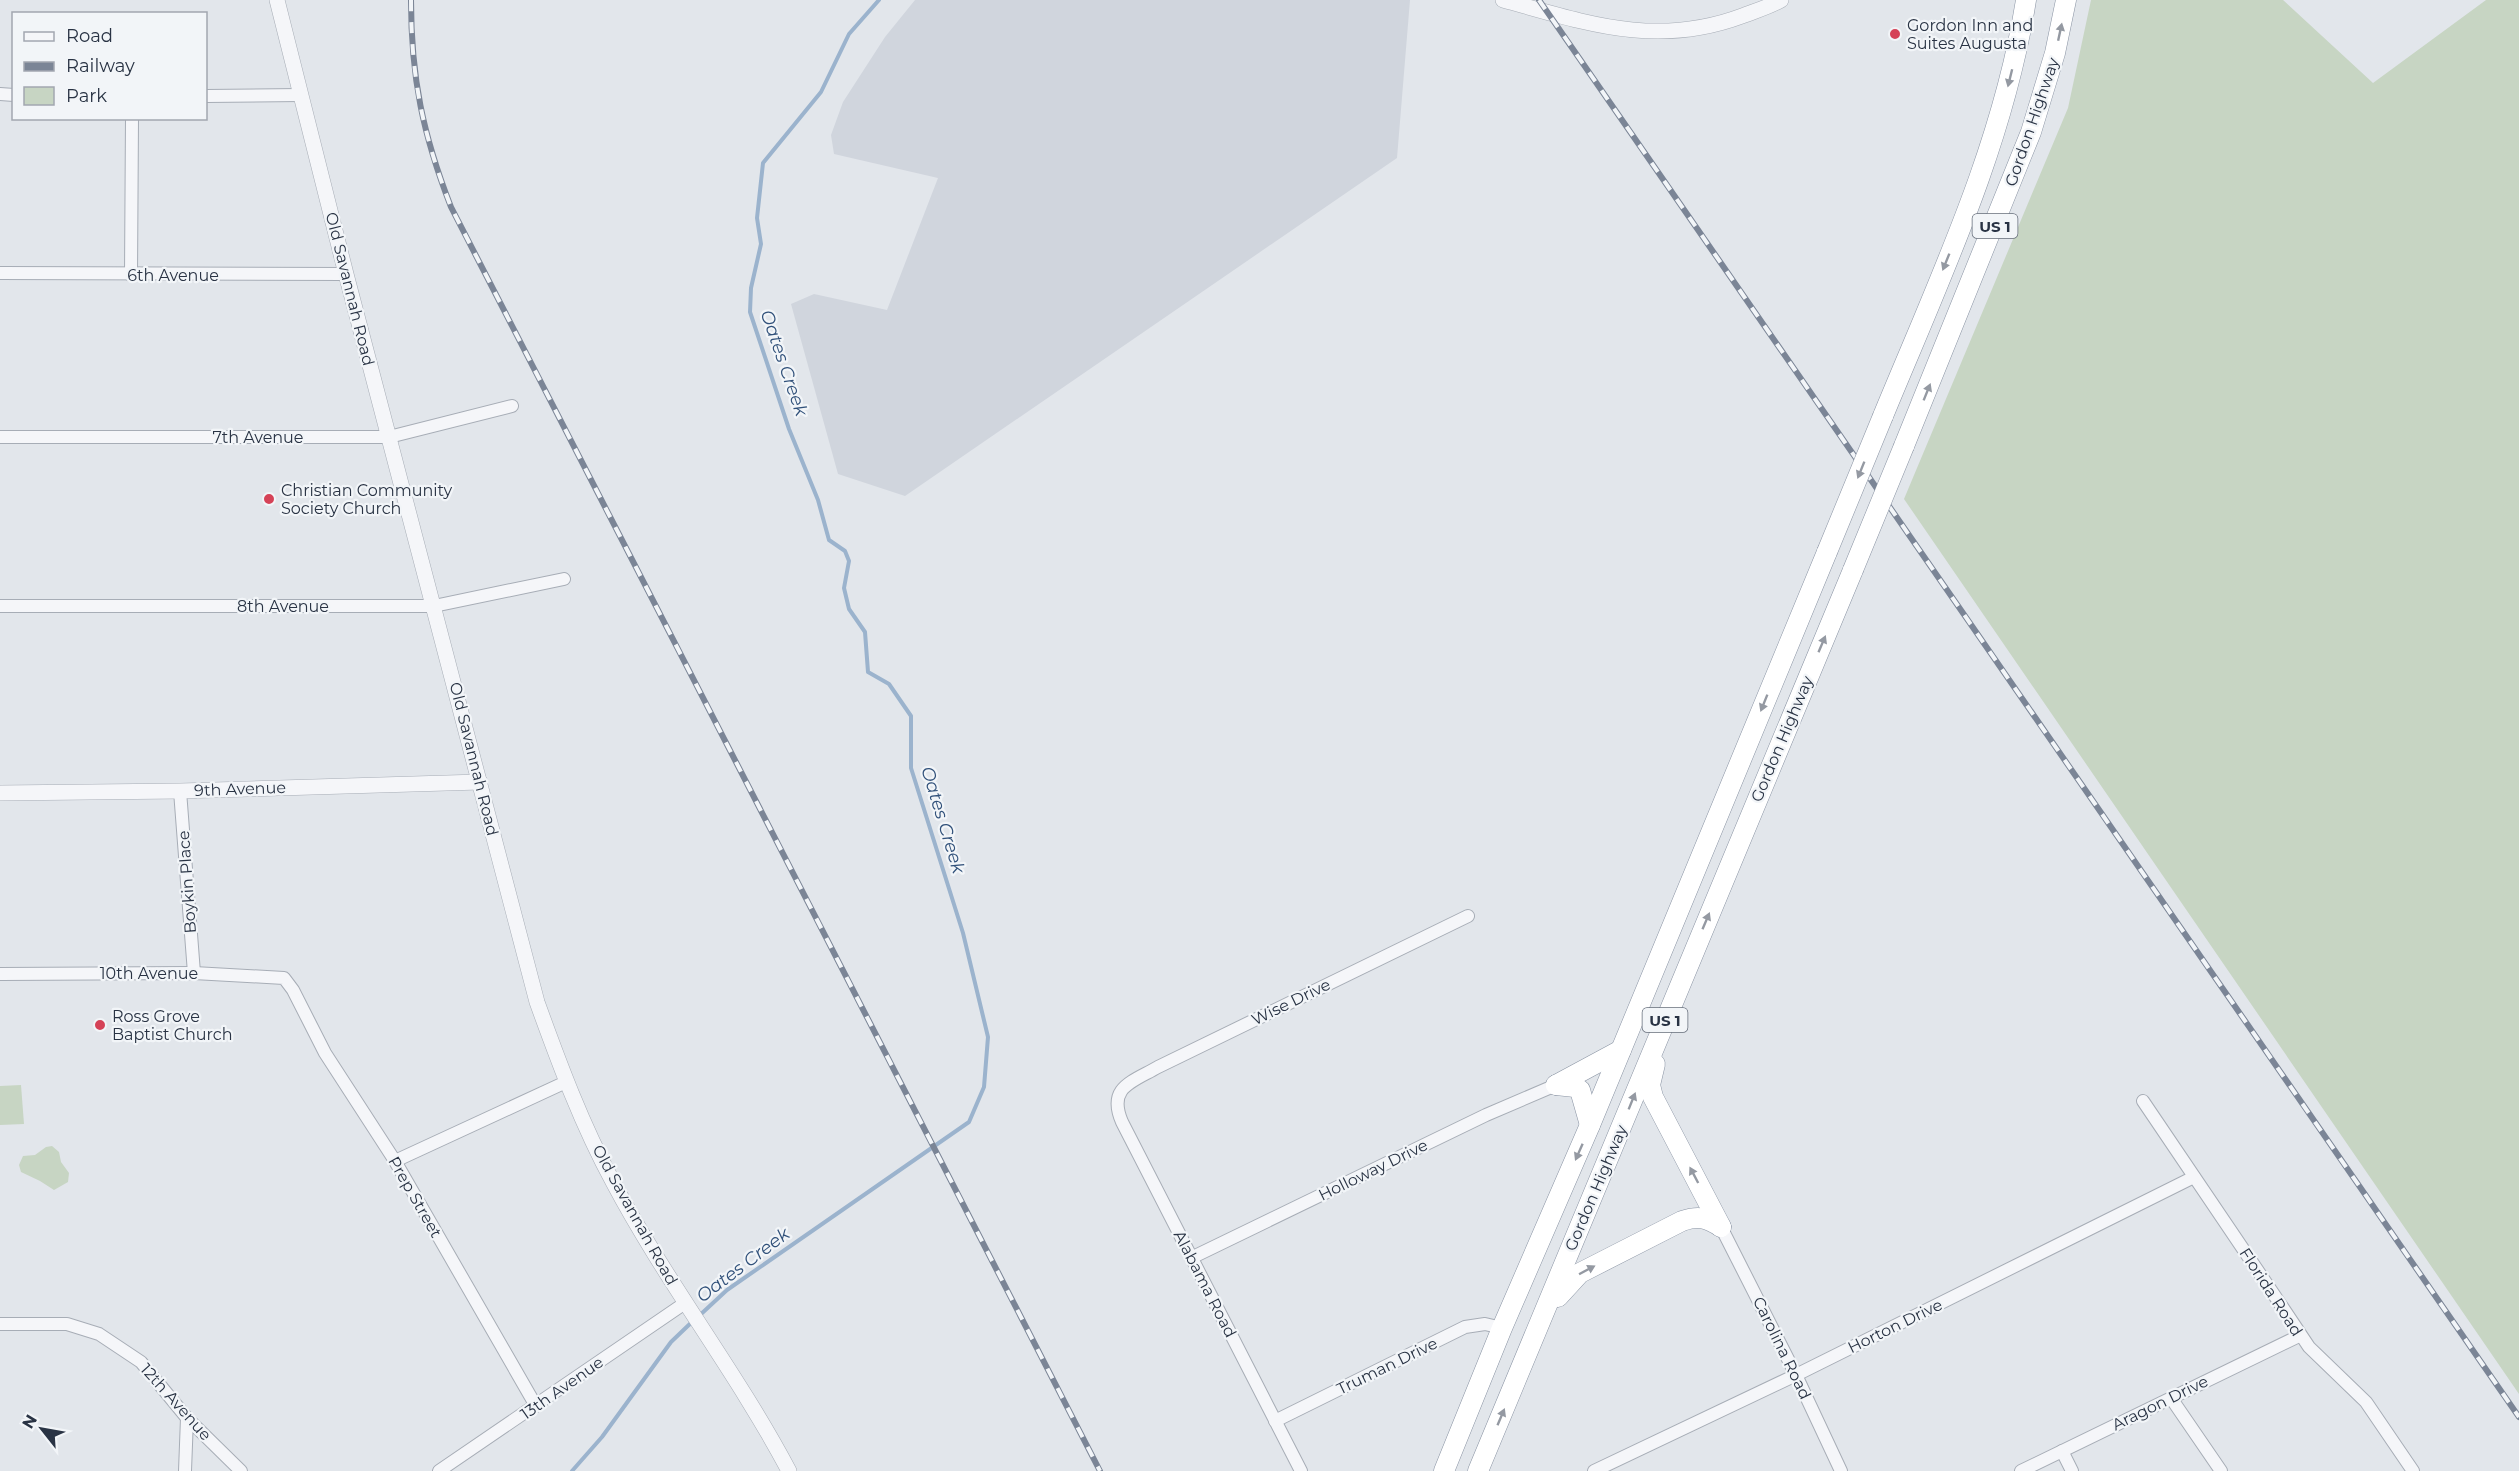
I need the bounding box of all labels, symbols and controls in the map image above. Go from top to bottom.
legend [12,12,207,120]
place label: Gordon Inn and Suites Augusta [1907,16,2033,53]
one-way arrow [2056,22,2065,41]
text: Road [66,25,113,47]
marker: Gordon Inn and Suites Augusta [1888,27,1902,41]
text: Railway [66,55,135,77]
street label: Gordon Highway [2001,55,2063,189]
one-way arrow [2004,69,2014,87]
text: Park [66,85,107,107]
street label: Old Savannah Road [322,210,378,368]
road number: US 1 [1972,214,2018,238]
one-way arrow [1941,253,1950,271]
street label: 6th Avenue [127,266,219,285]
water label: Oates Creek [756,307,813,420]
one-way arrow [1922,383,1931,400]
street label: 7th Avenue [212,428,304,447]
one-way arrow [1856,461,1866,479]
place label: Christian Community Society Church [281,481,452,518]
marker: Christian Community Society Church [262,492,276,506]
street label: 8th Avenue [237,597,329,616]
one-way arrow [1818,635,1827,653]
street label: Gordon Highway [1747,673,1817,805]
street label: Old Savannah Road [446,680,502,838]
one-way arrow [1759,694,1768,712]
water label: Oates Creek [916,764,970,878]
street label: 9th Avenue [194,778,286,800]
street label: Boykin Place [174,830,200,934]
one-way arrow [1702,912,1711,930]
street label: 10th Avenue [100,964,198,983]
street label: Wise Drive [1248,975,1334,1029]
place label: Ross Grove Baptist Church [112,1007,232,1044]
road number: US 1 [1642,1008,1688,1032]
marker: Ross Grove Baptist Church [93,1018,107,1032]
one-way arrow [1627,1092,1637,1110]
street label: Gordon Highway [1561,1122,1631,1254]
street label: Holloway Drive [1315,1135,1431,1205]
street label: Old Savannah Road [588,1141,682,1289]
one-way arrow [1573,1143,1583,1161]
street label: Prep Street [384,1153,446,1241]
one-way arrow [1689,1166,1699,1183]
water label: Oates Creek [692,1222,795,1307]
street label: Alabama Road [1170,1227,1240,1341]
street label: Florida Road [2235,1244,2307,1340]
one-way arrow [1578,1265,1596,1275]
street label: Carolina Road [1749,1294,1815,1402]
street label: Horton Drive [1845,1295,1945,1357]
street label: Truman Drive [1334,1333,1440,1399]
street label: 13th Avenue [517,1352,607,1424]
street label: 12th Avenue [137,1360,215,1444]
street label: Aragon Drive [2109,1372,2211,1434]
north arrow [12,1399,72,1459]
one-way arrow [1497,1408,1506,1426]
text: N [18,1411,41,1432]

